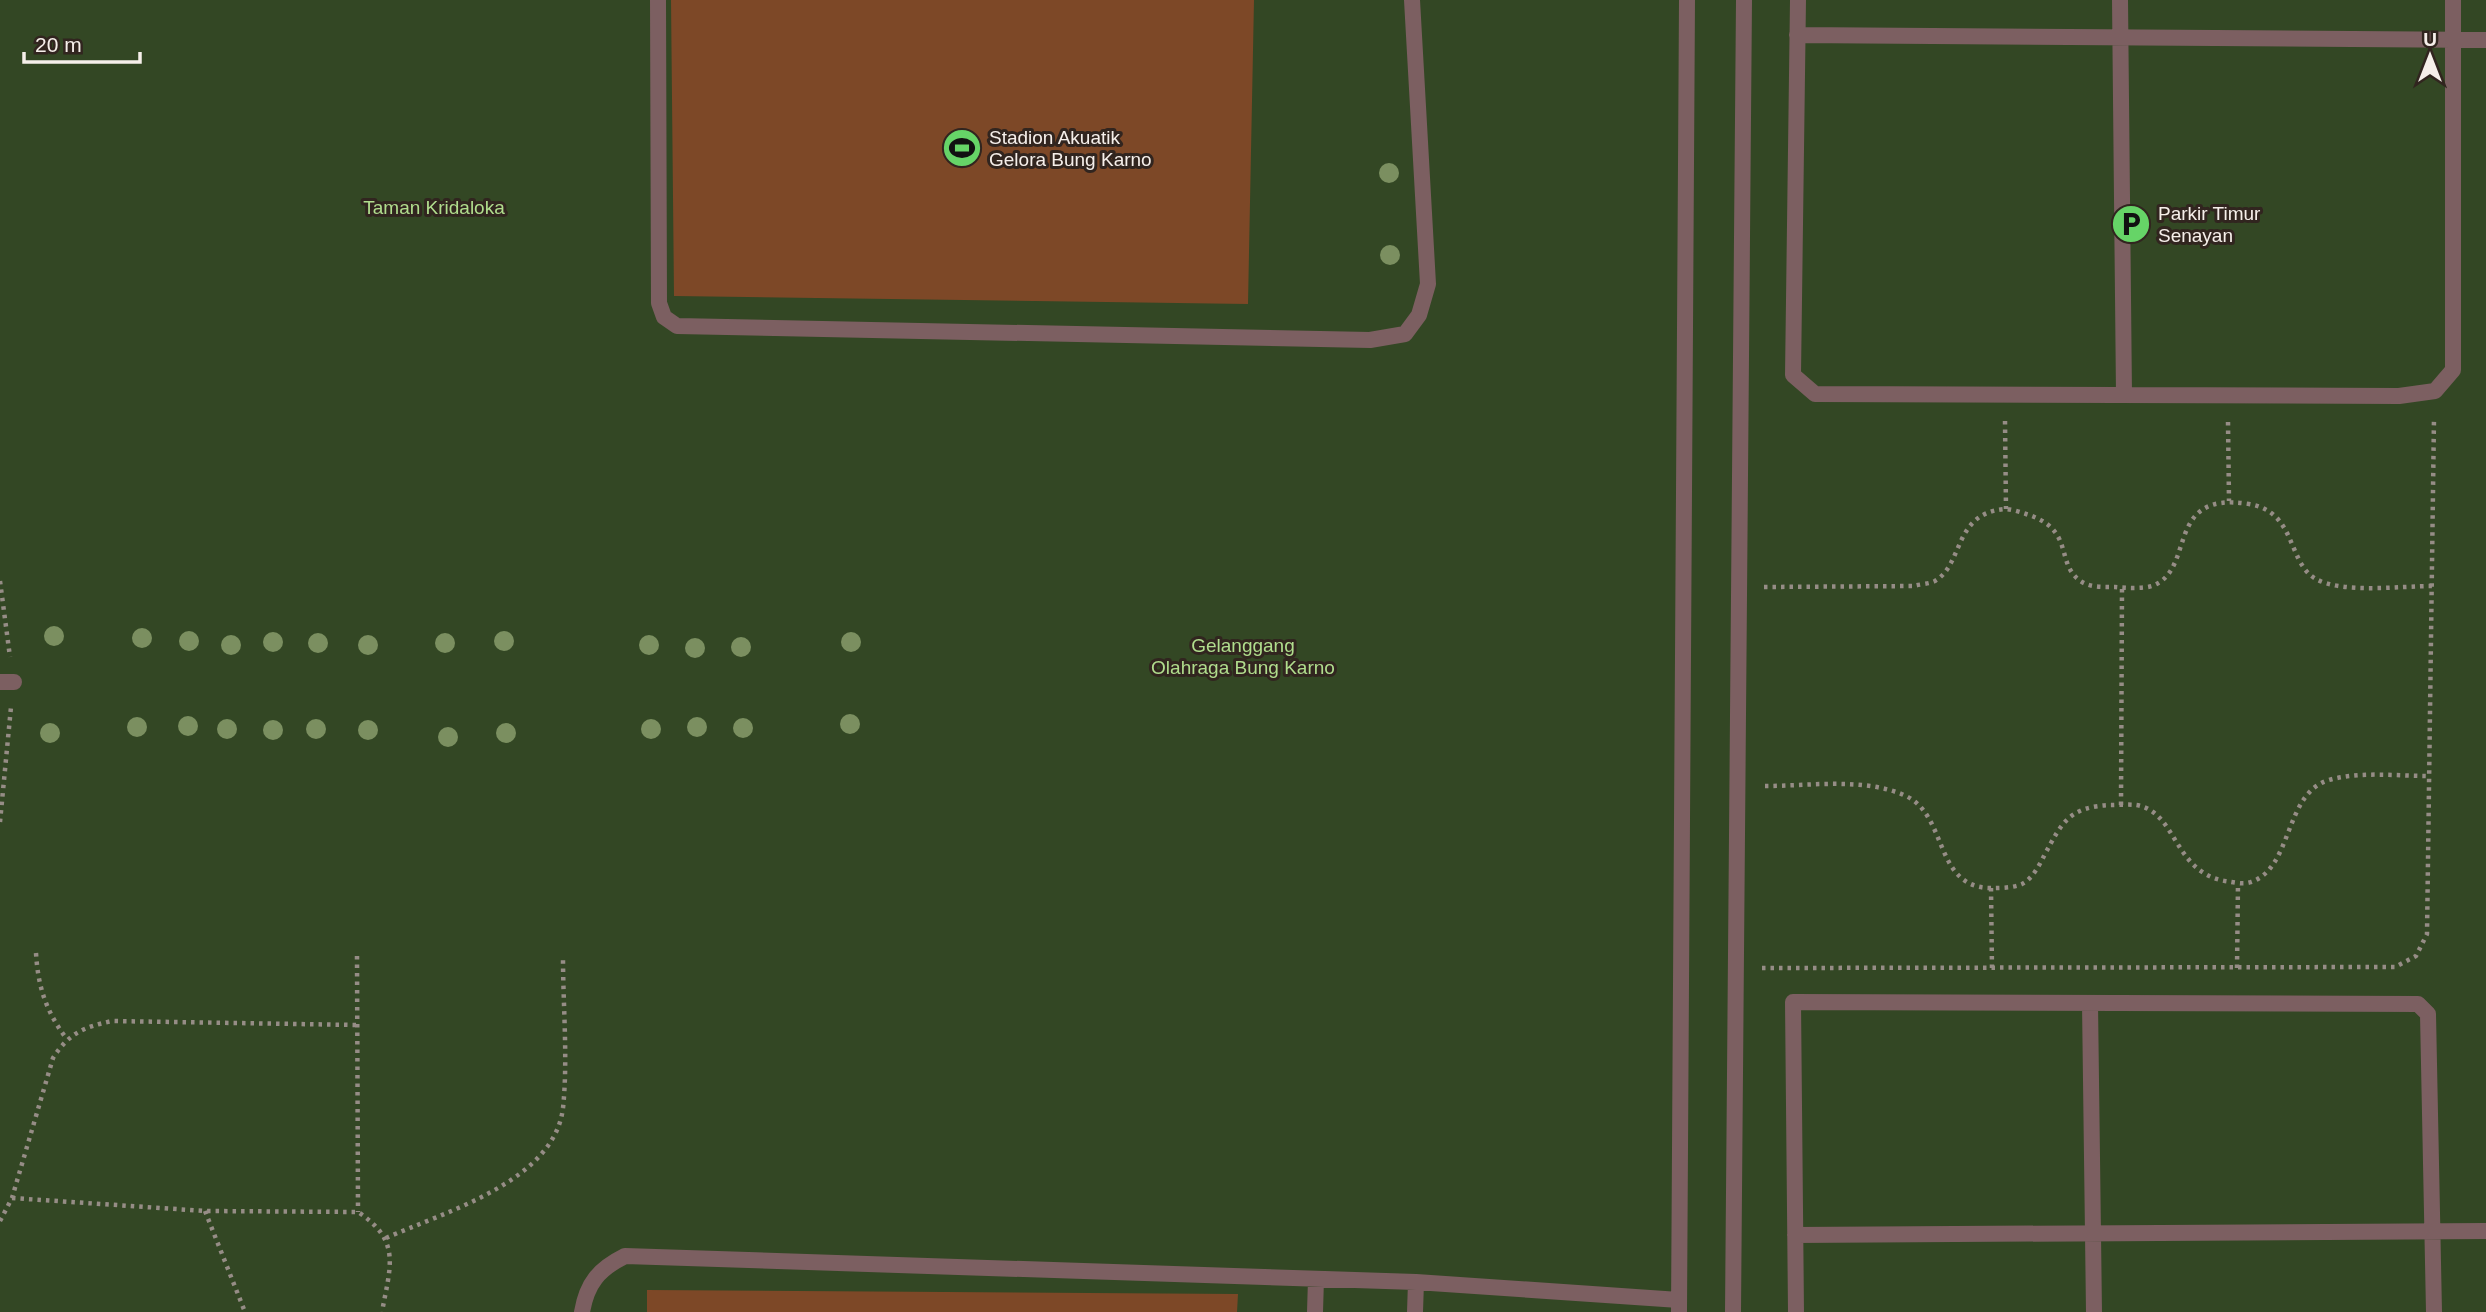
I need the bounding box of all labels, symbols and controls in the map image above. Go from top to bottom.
scale bar [24,21,140,65]
north arrow [2395,21,2465,91]
text: U [2423,29,2437,50]
text: 20 m [35,33,82,56]
sports icon: Stadion Akuatik Gelora Bung Karno [941,127,983,169]
place label: Stadion Akuatik Gelora Bung Karno [989,127,1152,170]
park label: Taman Kridaloka [363,197,505,218]
parking icon: Parkir Timur Senayan [2110,203,2152,245]
place label: Parkir Timur Senayan [2158,203,2261,246]
park label: Gelanggang Olahraga Bung Karno [1151,635,1335,678]

